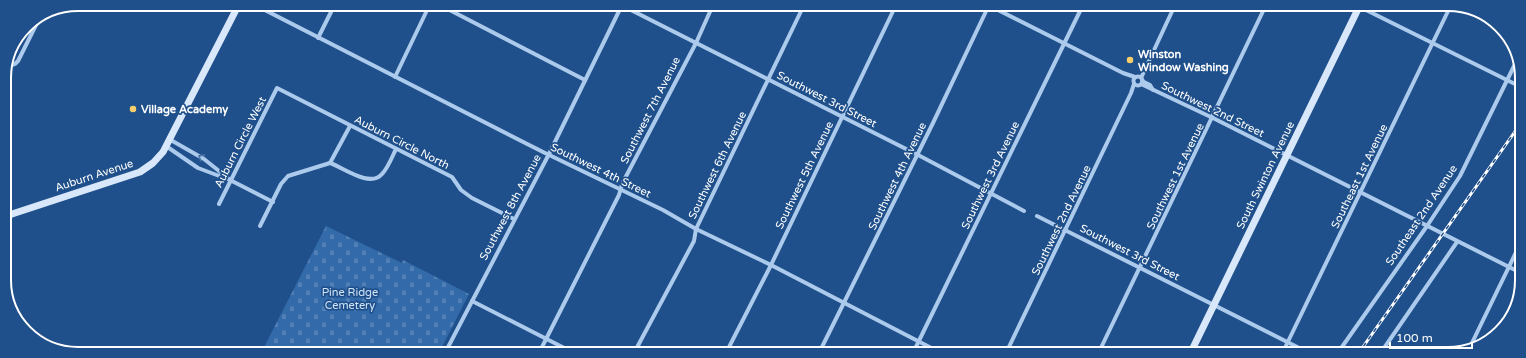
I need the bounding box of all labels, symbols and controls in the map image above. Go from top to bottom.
place label: Winston Window Washing [1138,48,1229,75]
street label: Southwest 7th Avenue [618,55,683,166]
marker: Winston Window Washing [1125,55,1135,65]
street label: Southwest 3rd Street [775,69,879,130]
street label: Southwest 2nd Street [1159,79,1266,140]
street label: Auburn Circle West [212,94,269,190]
place label: Village Academy [141,103,228,117]
marker: Village Academy [128,104,138,114]
street label: Southwest 6th Avenue [686,109,749,221]
street label: Auburn Circle North [352,113,451,172]
street label: Southwest 5th Avenue [773,119,836,231]
street label: Southwest 3rd Avenue [959,119,1022,231]
street label: South Swinton Avenue [1234,119,1297,231]
street label: Southwest 4th Avenue [866,120,929,232]
street label: Southwest 1st Avenue [1144,121,1207,232]
street label: Southeast 1st Avenue [1329,122,1390,230]
street label: Southwest 4th Street [548,140,653,200]
street label: Southwest 8th Avenue [477,152,544,262]
one-way arrow [199,155,206,162]
street label: Auburn Avenue [53,157,135,194]
street label: Southwest 2nd Avenue [1029,163,1094,277]
street label: Southeast 2nd Avenue [1383,163,1460,268]
street label: Southwest 3rd Street [1078,222,1182,283]
park label: Pine Ridge Cemetery [322,286,378,312]
scale bar [1390,324,1472,350]
text: 100 m [1396,331,1433,345]

